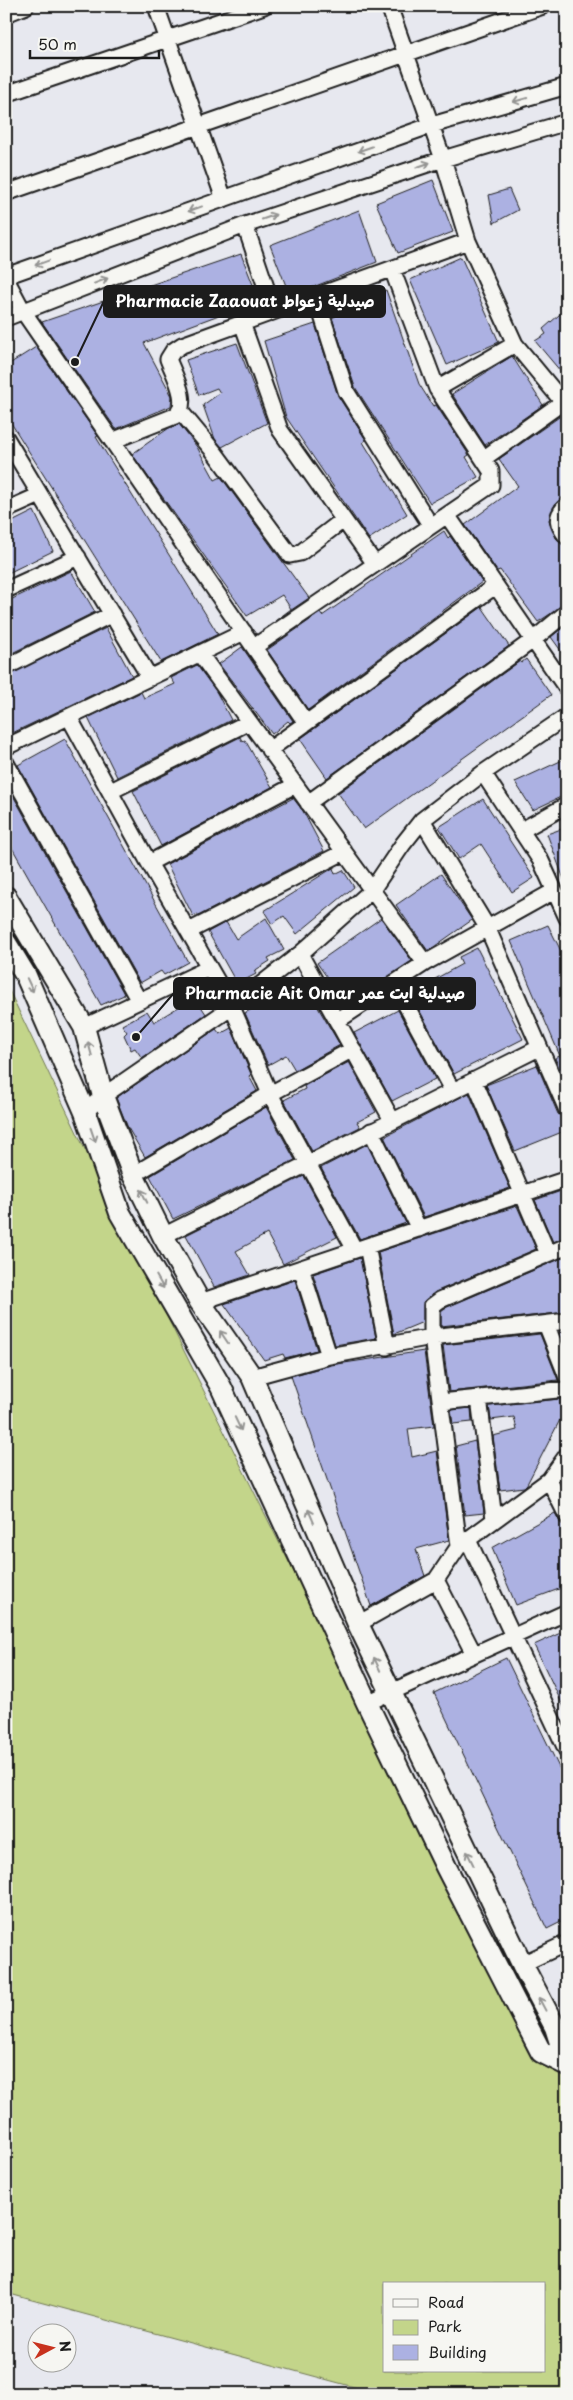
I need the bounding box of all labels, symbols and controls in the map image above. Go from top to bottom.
scale bar [30,28,159,60]
text: 50 m [38,32,77,55]
one-way arrow [512,95,528,105]
one-way arrow [358,145,373,154]
one-way arrow [415,160,431,169]
one-way arrow [188,205,204,214]
one-way arrow [261,212,277,221]
one-way arrow [35,259,50,268]
one-way arrow [93,276,108,285]
callout: Pharmacie Zaaouat صيدلية زعواط [104,286,385,317]
text: Pharmacie Zaaouat صيدلية زعواط [115,288,375,312]
one-way arrow [26,977,35,992]
callout: Pharmacie Ait Omar صيدلية ايت عمر [174,978,475,1009]
text: Pharmacie Ait Omar صيدلية ايت عمر [185,980,465,1004]
one-way arrow [85,1042,95,1058]
one-way arrow [89,1127,98,1142]
one-way arrow [139,1189,148,1204]
one-way arrow [156,1274,166,1289]
one-way arrow [219,1330,229,1344]
one-way arrow [234,1416,244,1431]
one-way arrow [306,1509,316,1524]
one-way arrow [371,1657,381,1672]
one-way arrow [465,1851,474,1866]
one-way arrow [537,1997,547,2011]
legend [383,2282,546,2372]
text: Road [428,2290,464,2313]
text: Park [428,2314,462,2337]
north arrow [28,2322,78,2372]
text: N [54,2340,76,2353]
text: Building [428,2340,487,2363]

